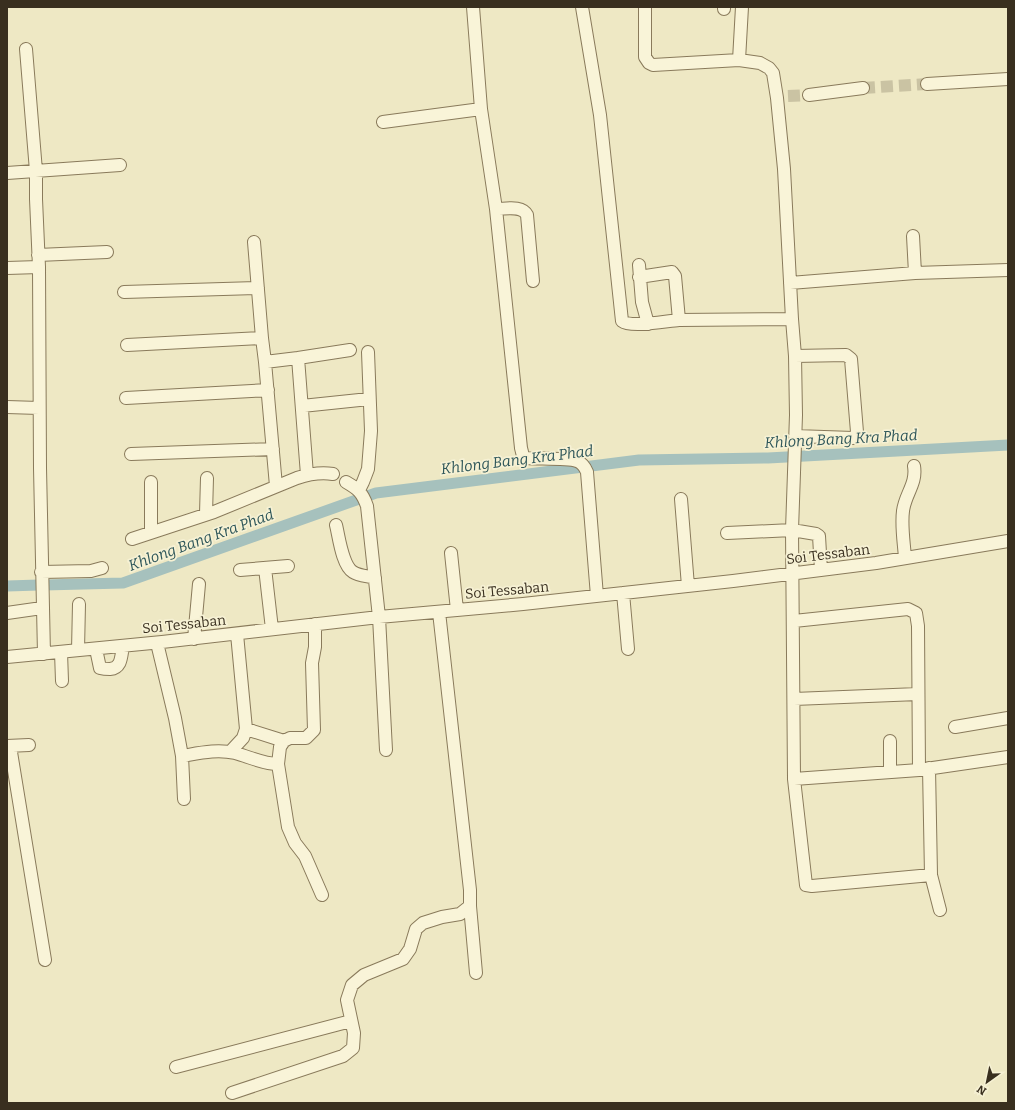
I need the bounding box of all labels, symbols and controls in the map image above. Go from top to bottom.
water label: Khlong Bang Kra Phad [764,426,918,452]
water label: Khlong Bang Kra Phad [440,442,594,478]
water label: Khlong Bang Kra Phad [126,505,276,575]
street label: Soi Tessaban [785,541,871,568]
street label: Soi Tessaban [464,578,550,603]
street label: Soi Tessaban [141,612,227,637]
north arrow [967,1062,1007,1102]
text: N [974,1082,989,1098]

